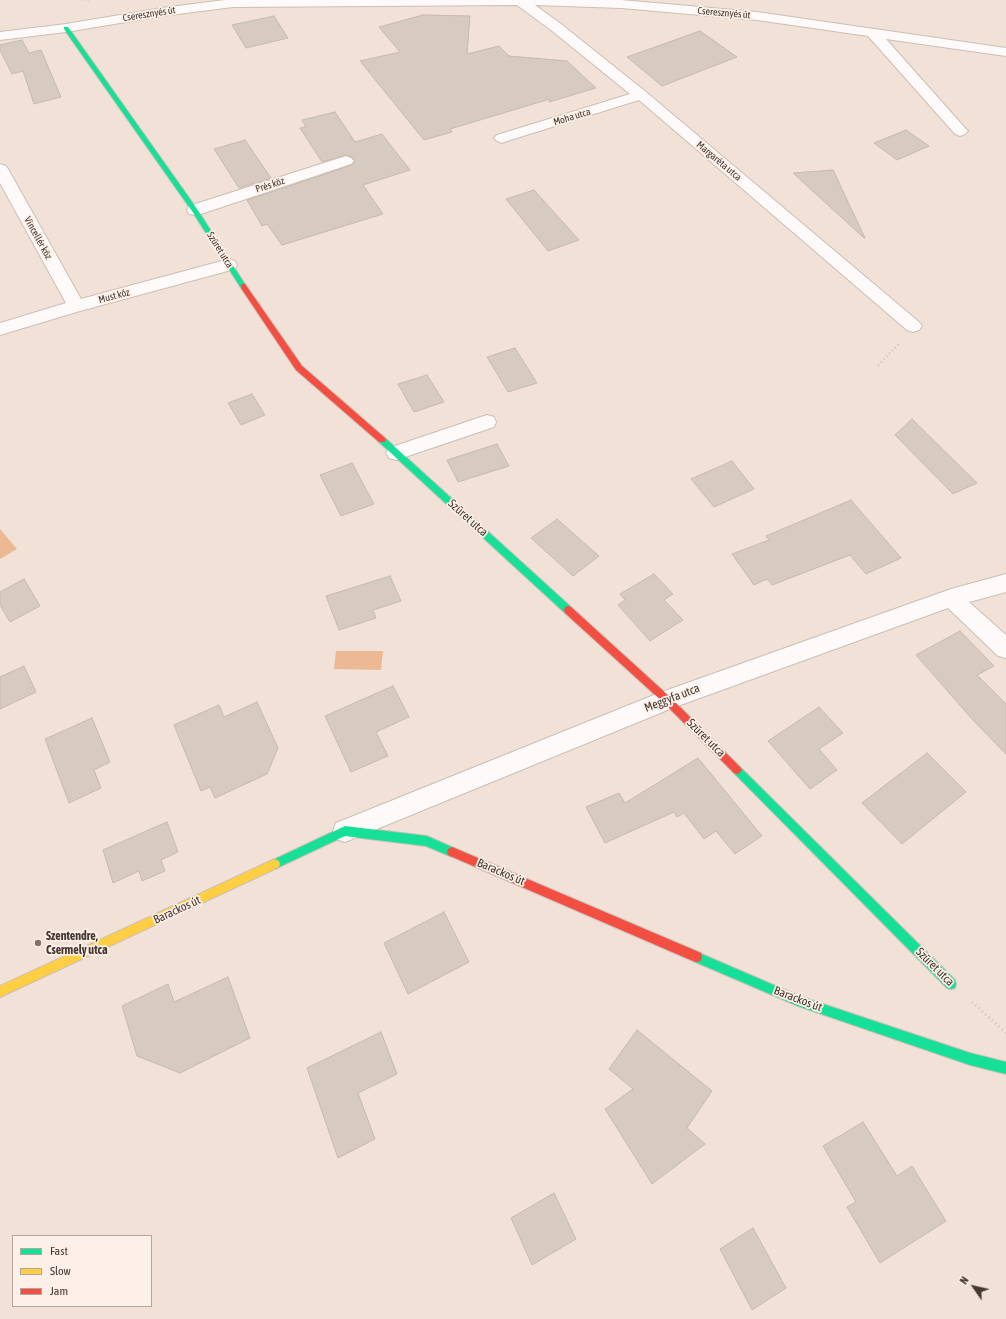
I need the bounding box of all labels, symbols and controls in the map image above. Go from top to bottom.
street label: Cseresznyés út [122,4,176,24]
street label: Cseresznyés út [697,5,751,21]
street label: Moha utca [552,106,592,128]
street label: Margaréta utca [694,139,744,183]
street label: Prés köz [254,175,286,195]
street label: Vincellér köz [21,215,55,261]
street label: Szüret utca [204,230,236,270]
street label: Must köz [97,286,131,306]
street label: Szüret utca [445,496,491,540]
street label: Meggyfa utca [642,681,702,715]
street label: Szüret utca [684,716,728,760]
street label: Barackos út [475,856,527,888]
street label: Barackos út [151,893,203,927]
place label: Szentendre, Csermely utca [46,929,108,957]
marker: Szentendre, Csermely utca [33,938,43,948]
street label: Szüret utca [913,945,957,989]
street label: Barackos út [772,983,824,1015]
legend [12,1235,152,1307]
text: Fast [50,1244,68,1258]
text: Slow [50,1264,71,1278]
north arrow [954,1267,994,1307]
text: N [957,1274,971,1286]
text: Jam [50,1284,68,1298]

